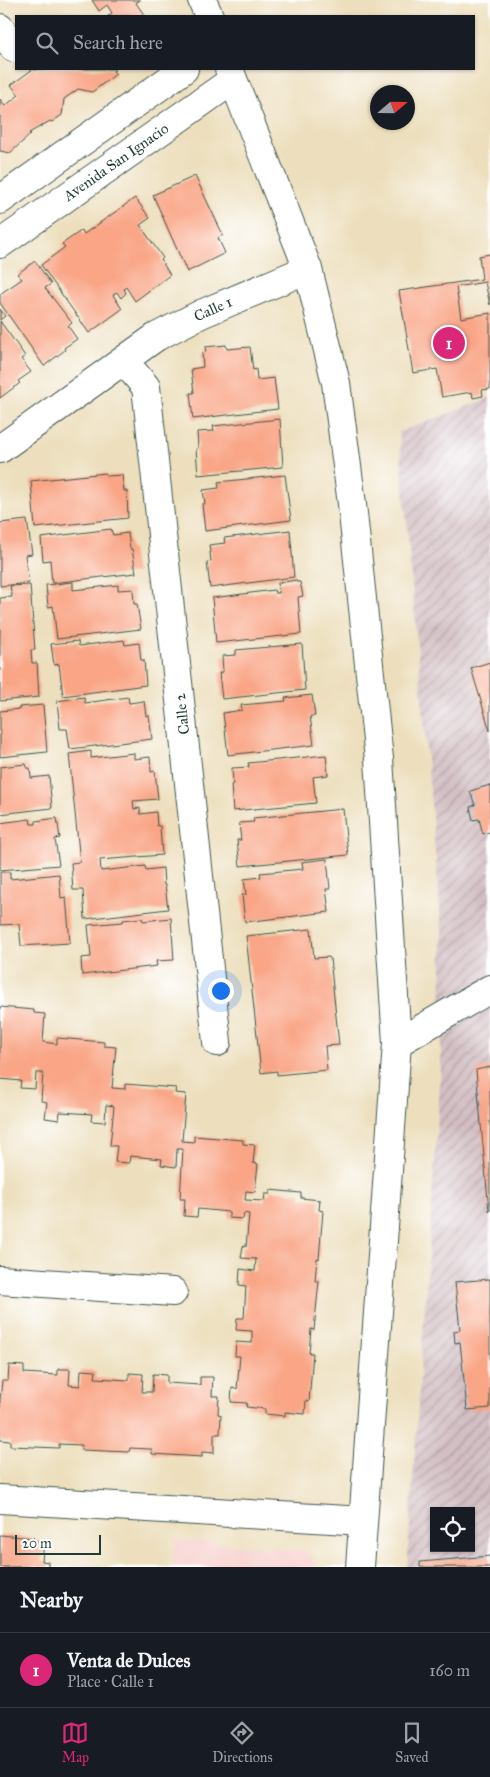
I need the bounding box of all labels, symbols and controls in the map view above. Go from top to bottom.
search box [15,15,475,70]
icon: search [33,29,61,57]
text: Search here [73,31,163,54]
north arrow [370,85,415,130]
street label: Avenida San Ignacio [59,119,172,206]
street label: Calle 1 [191,293,235,325]
pin: 1 [433,324,465,362]
street label: Calle 2 [171,692,193,736]
your location [208,978,234,1004]
map controls [430,1507,475,1552]
button: locate [430,1507,475,1552]
scale bar [15,1532,101,1555]
text: 20 m [22,1535,52,1552]
text: Nearby [20,1587,83,1613]
text: Venta de Dulces [67,1649,190,1672]
text: 1 [33,1661,39,1680]
text: 160 m [429,1661,470,1680]
text: Place · Calle 1 [67,1672,154,1691]
tab: Map [61,1719,89,1766]
tab: Directions [212,1719,273,1766]
tab: Saved [395,1719,429,1766]

